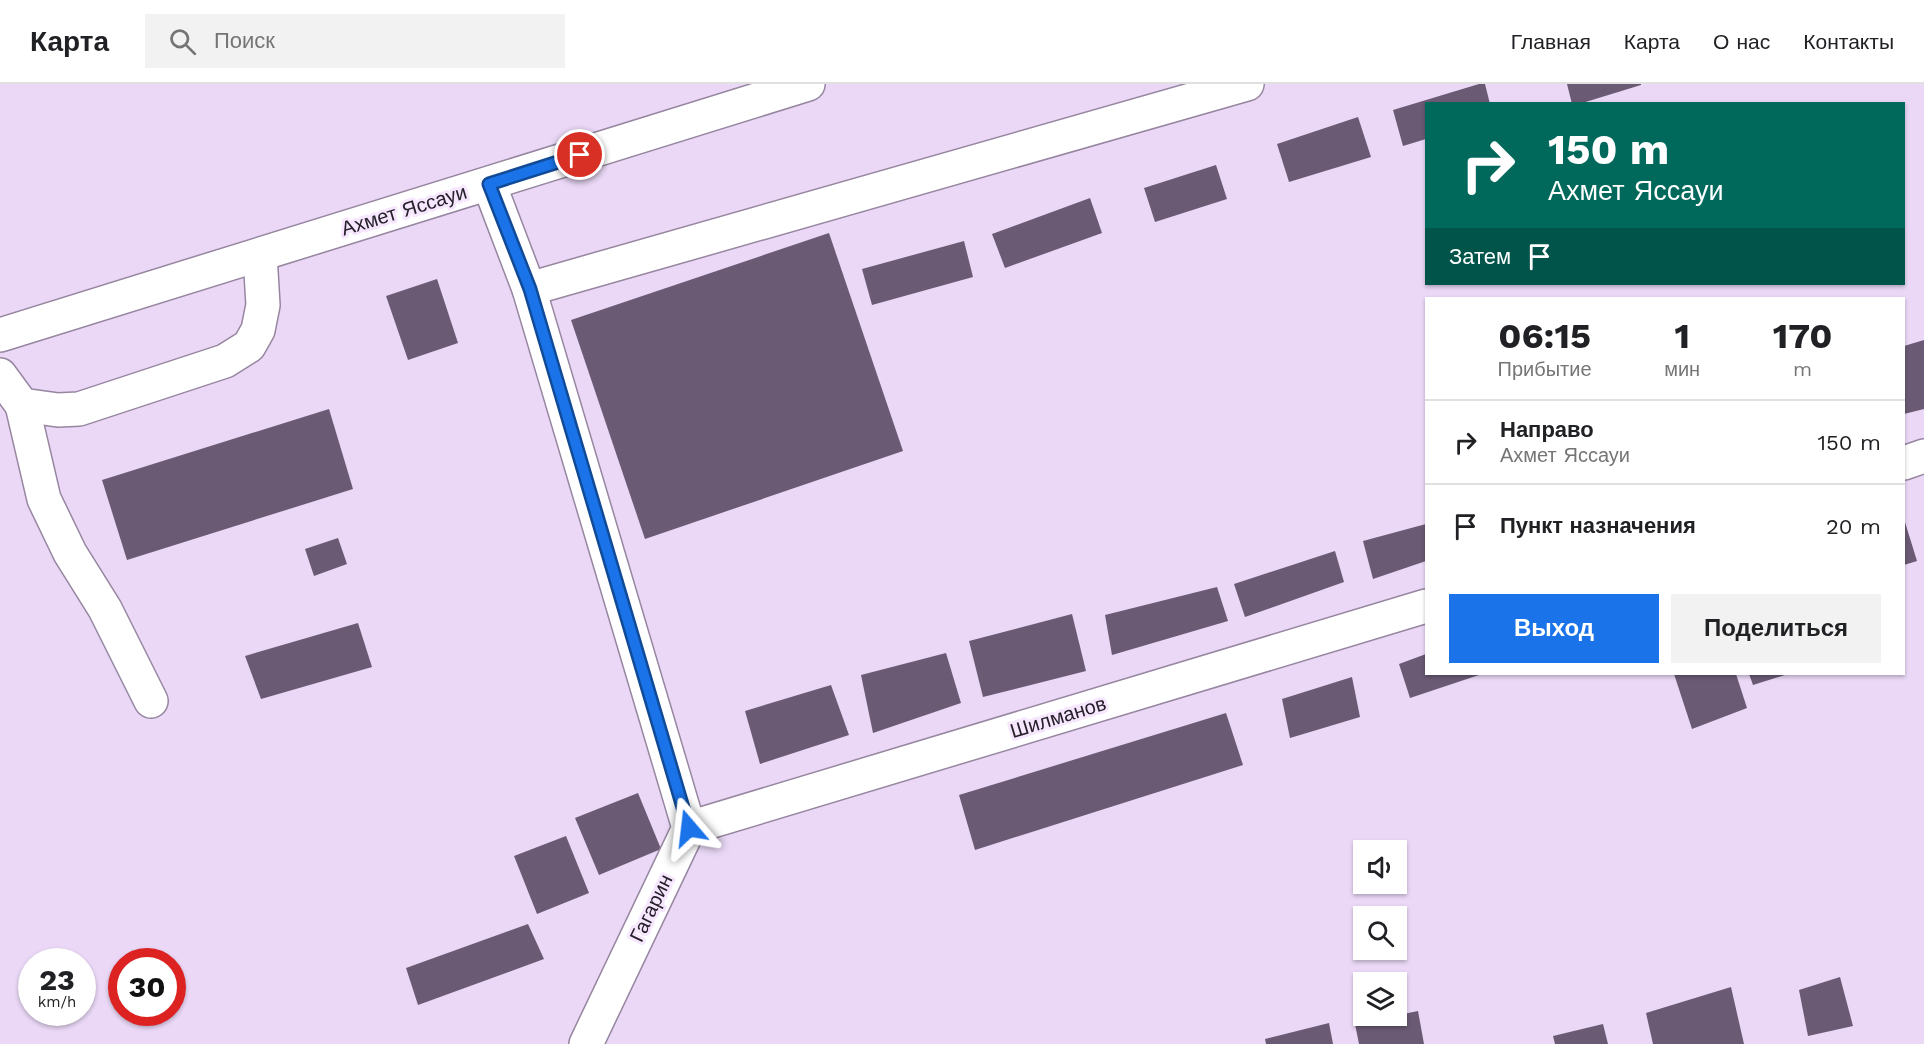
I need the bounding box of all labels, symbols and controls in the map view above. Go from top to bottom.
search box [145,14,565,68]
text: Карта [30,25,109,58]
icon: search [166,25,199,58]
text: Поиск [214,28,275,53]
text: Главная [1511,29,1591,54]
text: Карта [1624,29,1680,54]
text: О нас [1713,29,1770,54]
text: Контакты [1803,29,1894,54]
text: 150 m [1548,125,1669,174]
icon: right [1449,126,1527,204]
pin [554,129,605,180]
icon: arrive [563,138,596,171]
text: Ахмет Яссауи [1548,175,1724,207]
street label: Ахмет Яссауи [338,180,470,240]
icon: arrive [1523,240,1556,273]
text: Затем [1449,244,1511,269]
text: 06:15 [1498,315,1591,357]
text: 1 [1674,315,1690,357]
text: 170 [1773,315,1832,357]
text: Прибытие [1498,357,1592,381]
text: мин [1664,357,1700,381]
text: m [1793,357,1812,381]
text: Направо [1500,417,1594,442]
icon: right [1449,426,1482,459]
text: 150 m [1817,430,1881,455]
text: Ахмет Яссауи [1500,443,1630,467]
icon: arrive [1449,510,1482,543]
text: Пункт назначения [1500,513,1696,538]
text: 20 m [1826,514,1881,539]
button: Выход [1449,594,1659,663]
button: Поделиться [1671,594,1881,663]
street label: Шилманов [1007,691,1109,743]
position arrow [657,796,721,860]
map controls [1353,840,1407,1026]
button: sound [1353,840,1407,894]
street label: Гагарин [624,870,678,946]
button: search [1353,906,1407,960]
speed limit sign: 30 [108,948,186,1026]
text: 23 [39,962,75,997]
button: layers [1353,972,1407,1026]
text: km/h [38,993,76,1011]

